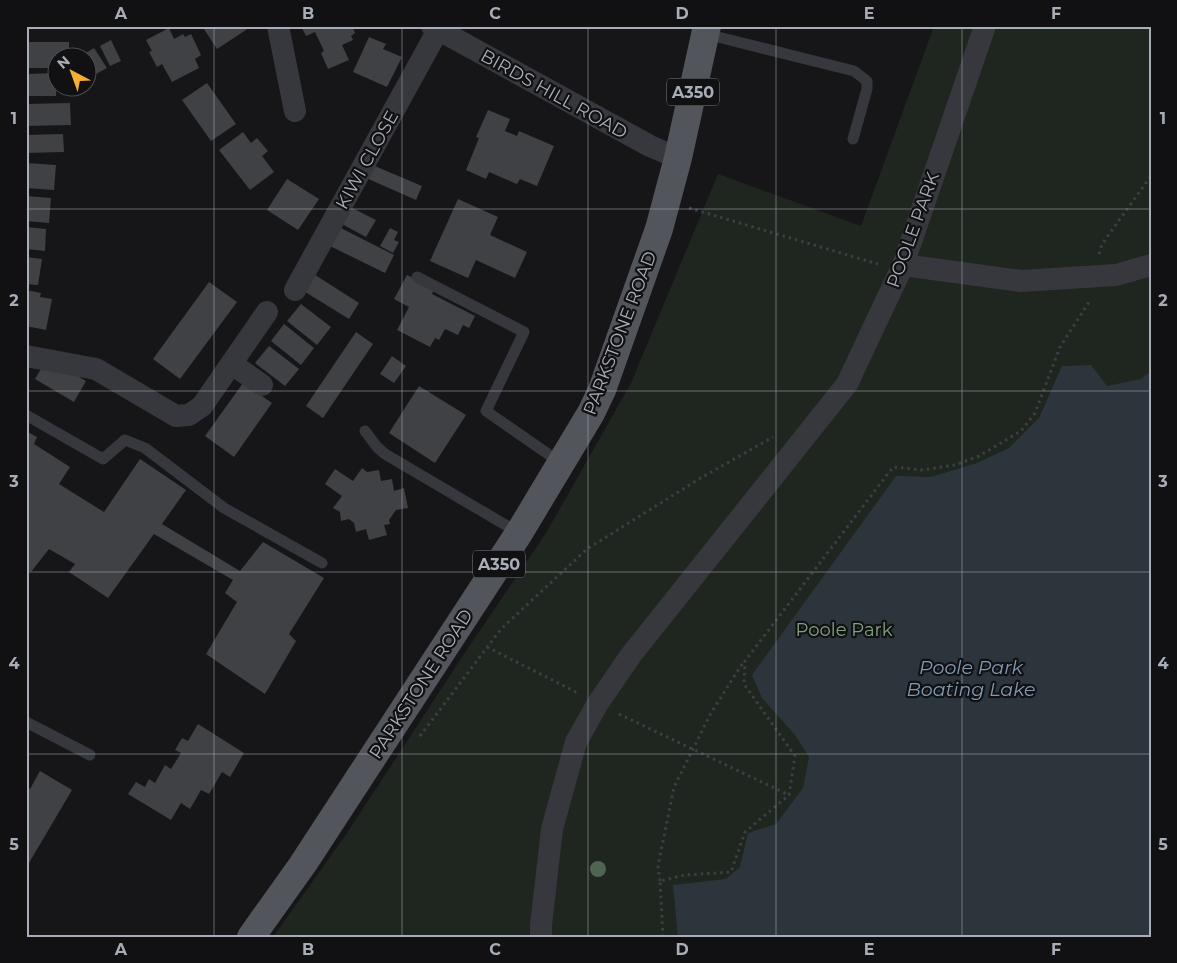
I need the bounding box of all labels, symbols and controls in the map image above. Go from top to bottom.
text: A [114,4,128,23]
text: B [302,4,314,23]
text: C [489,4,501,23]
text: D [675,4,689,23]
text: E [864,4,874,23]
text: F [1051,4,1061,23]
street label: BIRDS HILL ROAD [477,45,631,143]
north arrow [48,48,98,98]
text: N [53,52,74,73]
road number: A350 [667,78,719,105]
street label: KIWI CLOSE [331,107,403,213]
text: 1 [11,109,17,128]
text: 1 [1160,109,1166,128]
street label: POOLE PARK [882,169,944,291]
street label: PARKSTONE ROAD [579,248,661,418]
text: 2 [9,291,19,310]
text: 2 [1158,291,1168,310]
text: 3 [8,472,19,491]
text: 3 [1157,472,1168,491]
road number: A350 [473,550,525,578]
street label: PARKSTONE ROAD [364,605,478,763]
park label: Poole Park [796,619,893,641]
text: 4 [8,654,20,673]
text: 4 [1157,654,1169,673]
water label: Poole Park Boating Lake [906,656,1036,701]
text: 5 [9,835,19,854]
text: 5 [1158,835,1168,854]
text: A [114,940,128,959]
text: B [302,940,314,959]
text: C [489,940,501,959]
text: D [675,940,689,959]
text: E [864,940,874,959]
text: F [1051,940,1061,959]

